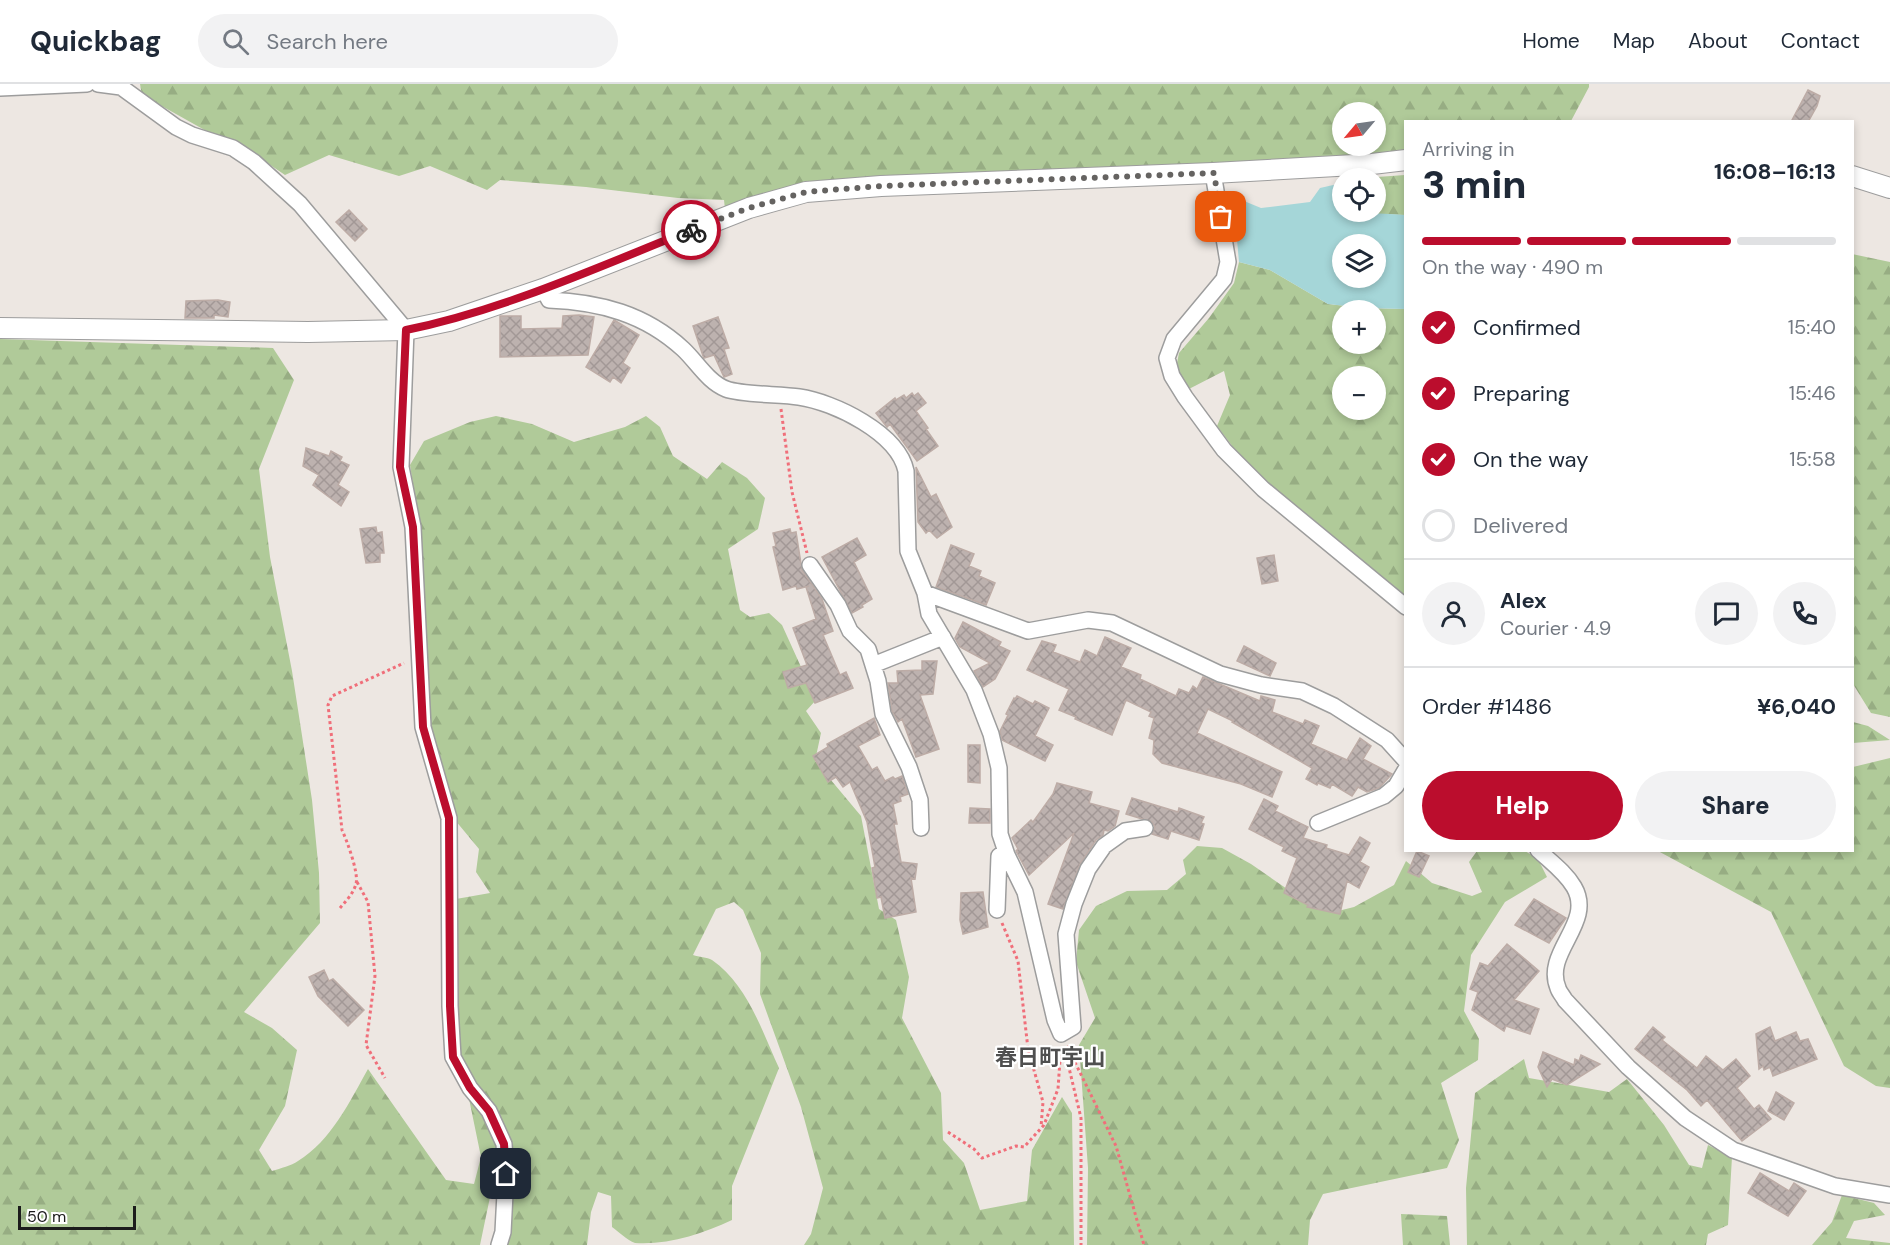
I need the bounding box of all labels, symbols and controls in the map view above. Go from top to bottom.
search box [198,14,618,68]
text: Quickbag [30,23,162,60]
icon: search [219,25,252,58]
text: Search here [267,27,388,56]
text: Home [1522,27,1580,55]
text: Map [1613,27,1655,55]
text: About [1688,27,1748,55]
text: Contact [1781,27,1860,55]
north arrow [1332,102,1386,156]
map controls [1332,102,1386,420]
text: Arriving in [1422,136,1514,162]
text: 16:08–16:13 [1714,157,1836,186]
text: 3 min [1422,159,1527,210]
button: locate [1332,168,1386,222]
pin [1195,191,1246,242]
courier [661,200,721,260]
icon: bag [1204,200,1237,233]
icon: bike [675,214,708,247]
button: layers [1332,234,1386,288]
text: On the way · 490 m [1422,254,1603,280]
button: + [1332,300,1386,354]
icon: check [1422,311,1455,344]
text: Confirmed [1473,313,1581,342]
text: 15:40 [1788,314,1836,340]
button: − [1332,366,1386,420]
icon: check [1422,377,1455,410]
text: Preparing [1473,379,1570,408]
text: 15:46 [1789,380,1836,406]
icon: check [1422,443,1455,476]
text: On the way [1473,445,1588,474]
text: 15:58 [1789,446,1836,472]
text: Delivered [1473,511,1568,540]
button: person [1422,582,1485,645]
button: chat [1695,582,1758,645]
button: phone [1773,582,1836,645]
text: Alex [1500,586,1547,615]
text: Courier · 4.9 [1500,615,1611,641]
text: Order #1486 [1422,692,1552,721]
text: ¥6,040 [1757,692,1836,721]
button: Help [1422,771,1623,840]
button: Share [1635,771,1836,840]
district label: 春日町宇山 [995,1043,1105,1072]
pin [480,1148,531,1199]
icon: home [489,1157,522,1190]
scale bar [18,1203,136,1230]
text: 50 m [27,1206,66,1227]

